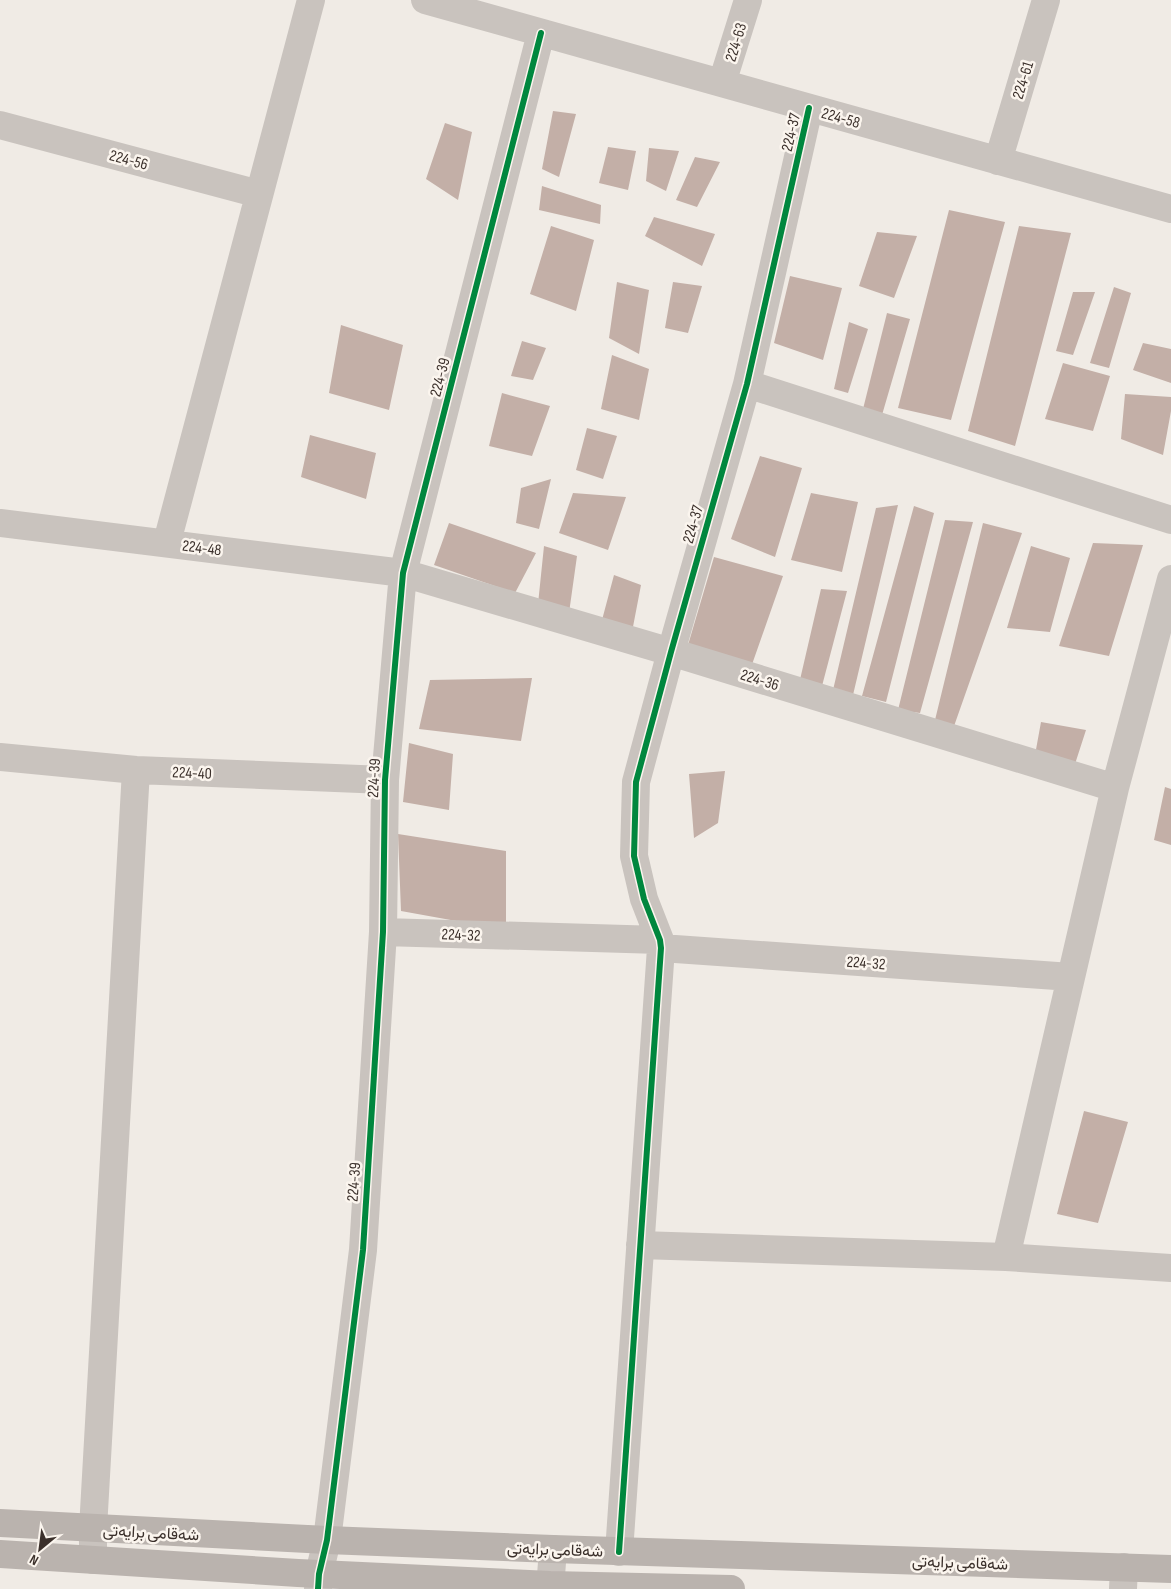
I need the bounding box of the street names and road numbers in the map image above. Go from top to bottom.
street label: 224-63 [722,21,751,64]
street label: 224-61 [1009,59,1038,102]
street label: 224-58 [819,104,862,133]
street label: 224-37 [778,111,805,153]
street label: 224-56 [107,146,150,175]
street label: 224-39 [426,356,454,399]
street label: 224-37 [679,503,708,546]
street label: 224-48 [181,537,223,560]
street label: 224-36 [738,666,781,695]
street label: 224-39 [364,758,385,798]
street label: 224-40 [172,763,212,784]
street label: 224-32 [441,925,481,946]
street label: 224-32 [846,953,886,974]
street label: 224-39 [344,1162,365,1202]
street label: شەقامی برایەتی [102,1521,199,1546]
street label: شەقامی برایەتی [507,1539,603,1562]
street label: شەقامی برایەتی [912,1552,1008,1575]

